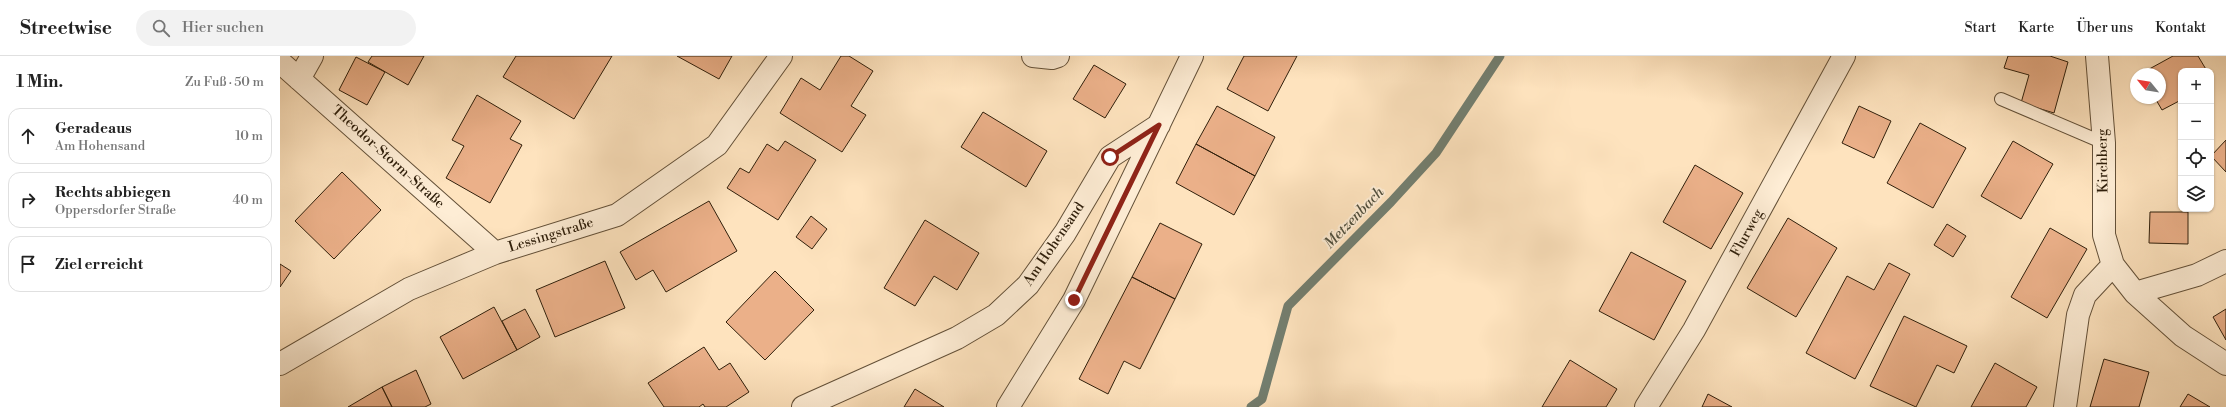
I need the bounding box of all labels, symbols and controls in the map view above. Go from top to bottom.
search box [136,10,416,46]
text: Streetwise [20,16,112,40]
icon: search [150,17,172,39]
text: Hier suchen [182,18,264,37]
text: Start [1964,19,1996,37]
text: Karte [2018,19,2054,37]
text: Über uns [2076,19,2133,37]
text: Kontakt [2155,19,2206,37]
north arrow [2130,68,2166,104]
map controls [2178,68,2214,212]
button: + [2178,68,2214,104]
text: 1 Min. [16,71,63,93]
text: Zu Fuß · 50 m [185,74,264,90]
street label: Theodor-Storm-Straße [328,101,448,213]
button: − [2178,104,2214,140]
text: Geradeaus [55,119,132,138]
icon: ahead [17,125,39,147]
text: 10 m [235,128,263,144]
street label: Kirchberg [2093,128,2113,193]
text: Am Hohensand [55,138,145,154]
button: locate [2178,140,2214,176]
route start [1101,148,1119,166]
button: layers [2178,176,2214,212]
text: Rechts abbiegen [55,183,171,202]
water label: Metzenbach [1320,183,1389,253]
icon: right [17,189,39,211]
text: 40 m [233,192,263,208]
street label: Am Hohensand [1019,199,1089,290]
text: Oppersdorfer Straße [55,202,176,218]
street label: Flurweg [1727,205,1768,260]
street label: Lessingstraße [506,214,596,256]
icon: arrive [17,253,39,275]
text: Ziel erreicht [55,255,143,274]
route end [1065,291,1083,309]

